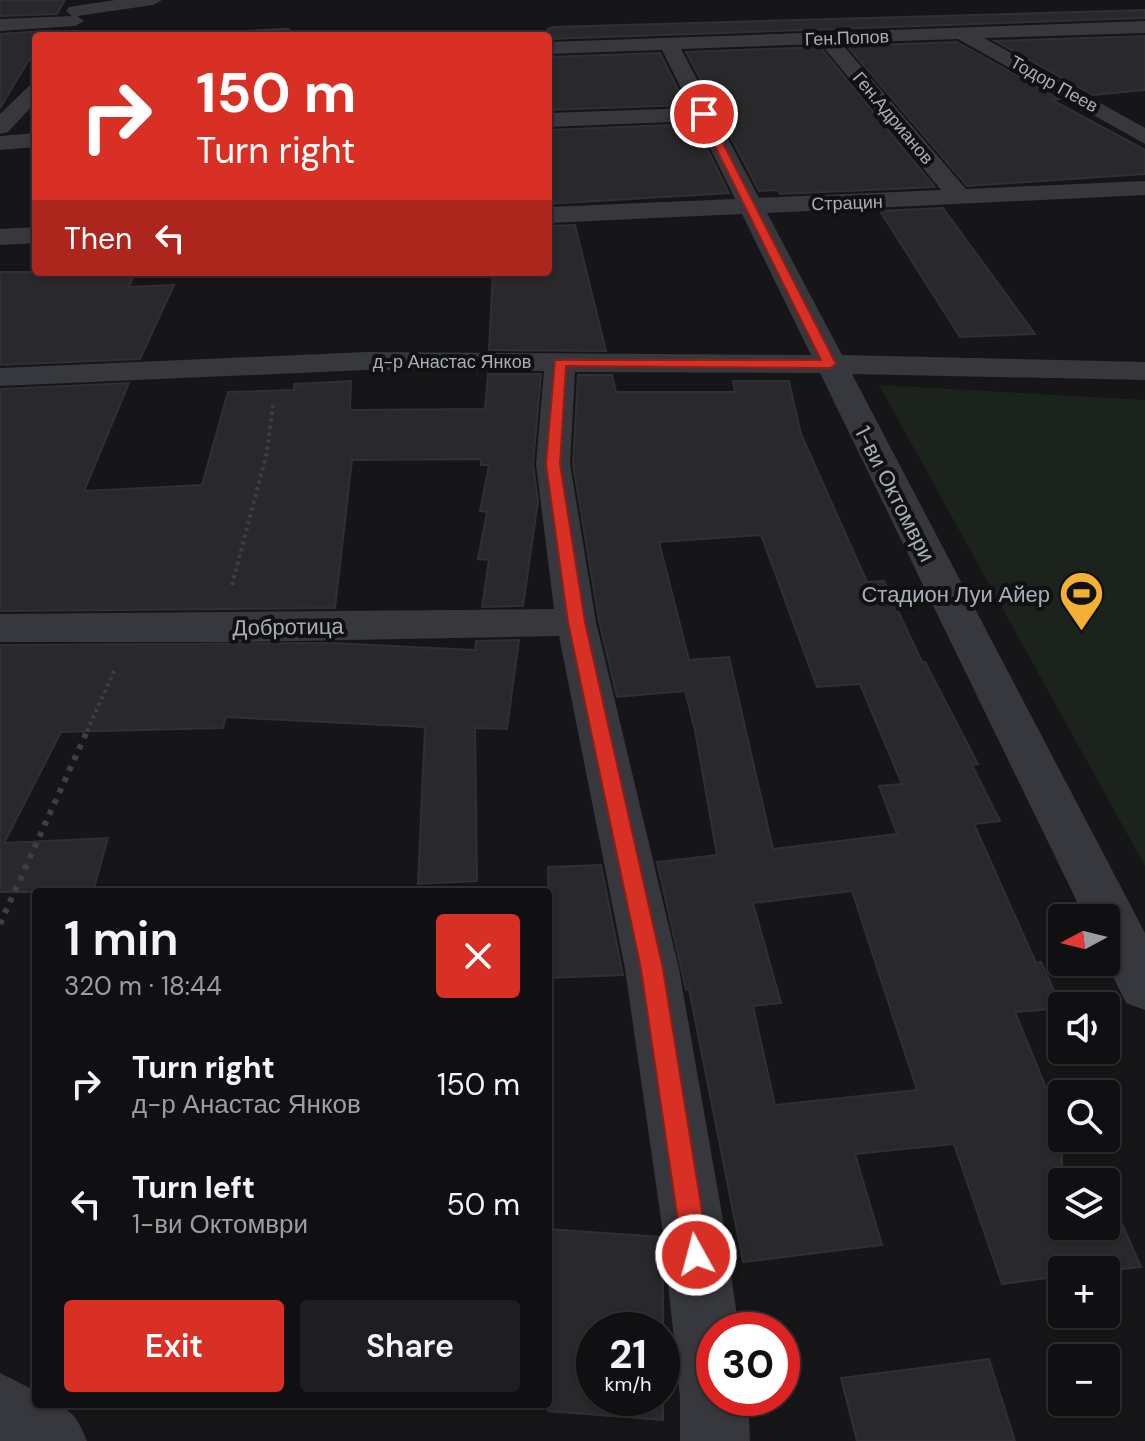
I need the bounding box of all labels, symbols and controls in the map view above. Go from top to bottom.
street label: Ген.Попов [804,25,890,51]
street label: Тодор Пеев [1006,50,1102,118]
text: 150 m [196,56,357,129]
icon: right [64,64,168,168]
street label: Ген.Адрианов [847,67,939,169]
pin [670,80,738,148]
icon: arrive [682,92,726,136]
text: Turn right [196,127,355,174]
street label: Страцин [811,190,883,216]
icon: left [148,216,192,260]
text: Then [64,219,132,258]
street label: д-р Анастас Янков [373,350,531,374]
street label: 1-ви Октомври [848,421,942,567]
sports icon: Стадион Луи Айер [1057,570,1105,633]
place label: Стадион Луи Айер [861,580,1050,609]
street label: Добротица [232,612,345,642]
north arrow [1048,904,1120,976]
map controls [1048,904,1120,1416]
text: 1 min [64,907,179,970]
button: close [436,914,520,998]
text: 320 m · 18:44 [64,969,222,1003]
button: sound [1048,992,1120,1064]
text: Turn right [132,1048,275,1087]
icon: right [64,1062,108,1106]
text: 150 m [437,1065,520,1104]
button: search [1048,1080,1120,1152]
text: д-р Анастас Янков [132,1087,361,1121]
text: Turn left [132,1168,255,1207]
button: layers [1048,1168,1120,1240]
icon: left [64,1182,108,1226]
text: 50 m [446,1185,520,1224]
text: 1-ви Октомври [132,1207,308,1241]
position arrow [654,1213,738,1297]
button: + [1048,1256,1120,1328]
button: Exit [64,1300,284,1392]
button: Share [300,1300,520,1392]
speed limit sign: 30 [696,1312,800,1416]
text: 21 [609,1328,647,1380]
button: − [1048,1344,1120,1416]
text: km/h [604,1371,652,1397]

